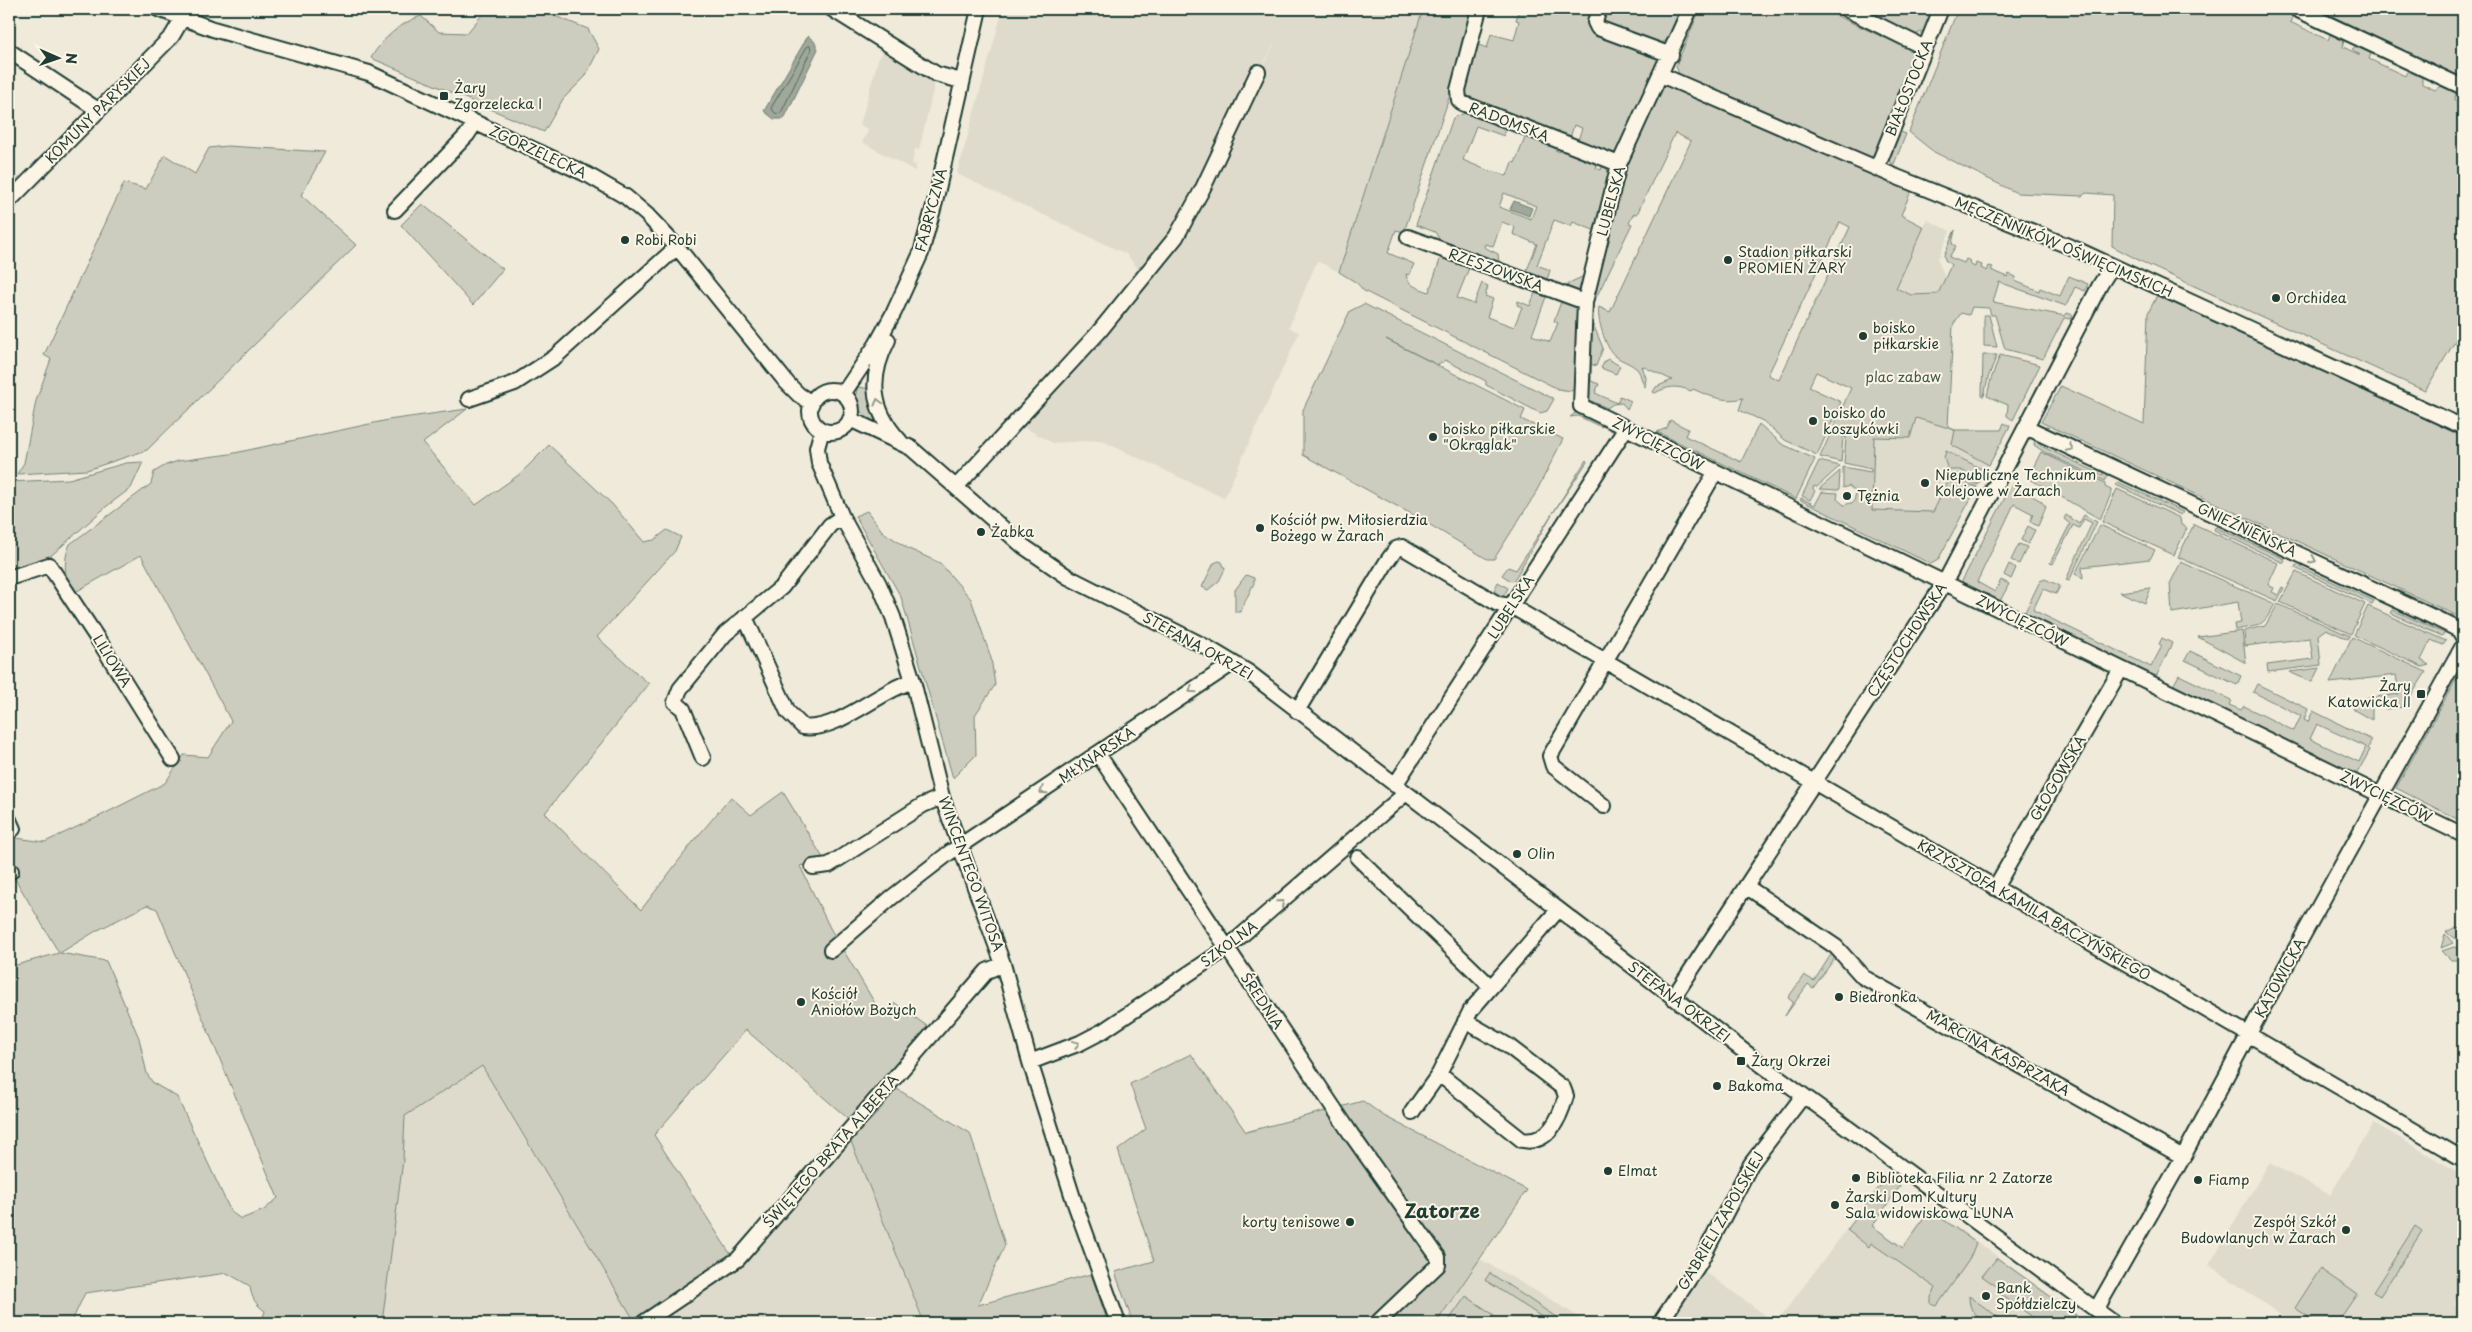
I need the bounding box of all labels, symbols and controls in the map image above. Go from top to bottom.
north arrow [32,32,82,82]
street label: BIAŁOSTOCKA [1880,36,1938,139]
street label: KOMUNY PARYSKIEJ [42,55,154,167]
place label: Żary Zgorzelecka I [454,77,542,114]
marker: Żary Zgorzelecka I [438,90,450,102]
street label: RADOMSKA [1466,97,1553,147]
street label: ZGORZELECKA [486,120,591,183]
street label: LUBELSKA [1591,163,1630,238]
street label: FABRYCZNA [909,165,952,254]
street label: MĘCZENNIKÓW OŚWIĘCIMSKICH [1952,191,2177,302]
place label: Robi Robi [635,229,697,250]
marker: Robi Robi [619,234,631,246]
place label: Stadion piłkarski PROMIEŃ ŻARY [1738,241,1852,278]
street label: RZESZOWSKA [1446,243,1547,297]
marker: Stadion piłkarski PROMIEŃ ŻARY [1722,254,1734,266]
place label: Orchidea [2286,287,2347,308]
marker: Orchidea [2270,292,2282,304]
place label: boisko piłkarskie [1873,317,1939,354]
marker: boisko piłkarskie [1857,330,1869,342]
park label: plac zabaw [1865,366,1941,387]
one-way arrow [873,399,883,407]
place label: boisko do koszykówki [1823,402,1899,439]
street label: ZWYCIĘZCÓW [1609,412,1708,476]
marker: boisko do koszykówki [1807,415,1819,427]
place label: boisko piłkarskie "Okrąglak" [1443,418,1555,455]
marker: boisko piłkarskie "Okrąglak" [1427,431,1439,443]
one-way arrow [2065,442,2074,453]
place label: Niepubliczne Technikum Kolejowe w Żarach [1935,464,2096,501]
marker: Niepubliczne Technikum Kolejowe w Żarach [1919,477,1931,489]
place label: Tężnia [1857,485,1900,506]
marker: Tężnia [1841,490,1853,502]
street label: GNIEŹNIEŃSKA [2194,497,2301,562]
place label: Kościół pw. Miłosierdzia Bożego w Żarach [1270,509,1428,546]
place label: Żabka [991,521,1034,542]
marker: Kościół pw. Miłosierdzia Bożego w Żarach [1254,522,1266,534]
marker: Żabka [975,526,987,538]
one-way arrow [2308,554,2317,565]
street label: LUBELSKA [1482,570,1539,643]
street label: CZĘSTOCHOWSKA [1862,578,1952,701]
street label: ZWYCIĘZCÓW [1973,589,2072,652]
street label: STEFANA OKRZEI [1139,606,1257,685]
street label: LILIOWA [88,630,137,691]
place label: Żary Katowicka II [2328,675,2411,712]
one-way arrow [1188,684,1198,693]
marker: Żary Katowicka II [2415,688,2427,700]
street label: MŁYNARSKA [1054,721,1139,788]
street label: GŁOGOWSKA [2025,731,2091,825]
street label: ZWYCIĘZCÓW [2337,765,2436,828]
one-way arrow [1039,784,1048,794]
street label: WINCENTEGO WITOSA [934,793,1009,954]
street label: KRZYSZTOFA KAMILA BACZYŃSKIEGO [1914,834,2155,985]
place label: Olin [1527,843,1555,864]
marker: Olin [1511,848,1523,860]
one-way arrow [1275,900,1284,909]
street label: SZKOLNA [1196,915,1262,972]
street label: KATOWICKA [2249,934,2310,1021]
street label: STEFANA OKRZEI [1624,956,1735,1047]
street label: ŚREDNIA [1236,968,1289,1033]
place label: Kościół Aniołów Bożych [811,983,917,1020]
place label: Biedronka [1849,986,1917,1007]
marker: Biedronka [1833,991,1845,1003]
marker: Kościół Aniołów Bożych [795,996,807,1008]
street label: MARCINA KASPRZAKA [1923,1004,2074,1101]
one-way arrow [1071,1040,1079,1050]
place label: Żary Okrzei [1751,1050,1831,1071]
marker: Żary Okrzei [1735,1055,1747,1067]
street label: ŚWIĘTEGO BRATA ALBERTA [758,1069,903,1232]
place label: Bakoma [1727,1075,1784,1096]
marker: Bakoma [1711,1080,1723,1092]
street label: GABRIELI ZAPOLSKIEJ [1672,1148,1769,1294]
place label: Elmat [1618,1160,1657,1181]
marker: Elmat [1602,1165,1614,1177]
place label: Biblioteka Filia nr 2 Zatorze [1866,1167,2053,1188]
place label: Fiamp [2208,1169,2249,1190]
marker: Biblioteka Filia nr 2 Zatorze [1850,1172,1862,1184]
marker: Fiamp [2192,1174,2204,1186]
place label: Żarski Dom Kultury Sala widowiskowa LUNA [1845,1186,2014,1223]
district label: Zatorze [1404,1196,1480,1224]
marker: Żarski Dom Kultury Sala widowiskowa LUNA [1829,1199,1841,1211]
place label: korty tenisowe [1242,1211,1340,1232]
place label: Zespół Szkół Budowlanych w Żarach [2181,1211,2337,1248]
marker: korty tenisowe [1344,1216,1356,1228]
marker: Zespół Szkół Budowlanych w Żarach [2340,1224,2352,1236]
place label: Bank Spółdzielczy [1996,1277,2076,1314]
marker: Bank Spółdzielczy [1980,1290,1992,1302]

